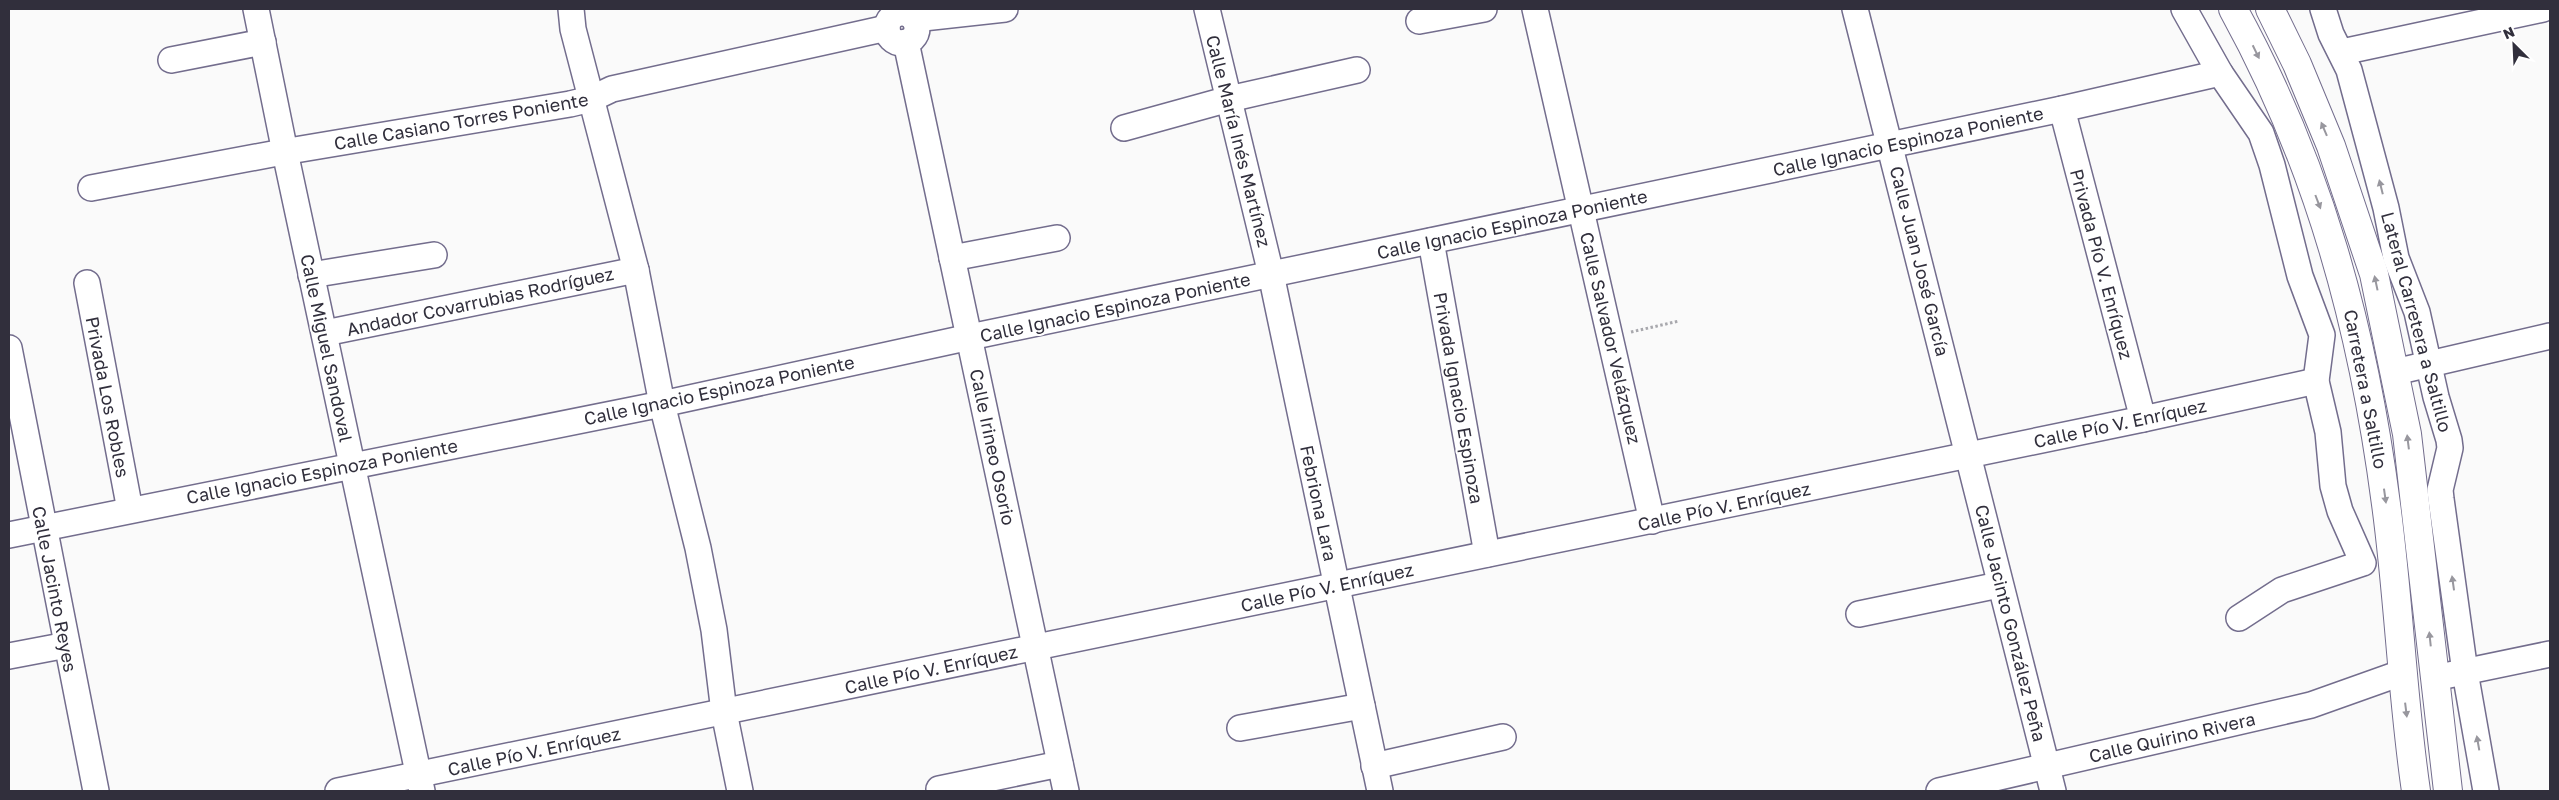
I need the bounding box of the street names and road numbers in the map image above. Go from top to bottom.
street label: Calle María Inés Martínez [1202,33,1276,249]
street label: Calle Casiano Torres Poniente [332,88,590,154]
street label: Calle Ignacio Espinoza Poniente [1771,102,2045,180]
street label: Calle Juan José García [1886,164,1954,358]
street label: Privada Pío V. Enríquez [2066,166,2138,362]
street label: Calle Ignacio Espinoza Poniente [1375,185,1649,263]
street label: Lateral Carretera a Saltillo [2377,209,2457,435]
street label: Calle Salvador Velázquez [1576,230,1646,446]
street label: Calle Miguel Sandoval [296,252,358,444]
street label: Andador Covarrubias Rodríguez [344,262,616,340]
street label: Calle Ignacio Espinoza Poniente [978,268,1252,346]
street label: Privada Ignacio Espinoza [1430,290,1488,506]
street label: Carretera a Saltillo [2340,307,2392,471]
street label: Privada Los Robles [82,315,134,479]
street label: Calle Ignacio Espinoza Poniente [582,351,856,429]
street label: Calle Irineo Osorio [966,367,1020,527]
street label: Calle Pío V. Enríquez [2032,394,2208,452]
street label: Calle Ignacio Espinoza Poniente [184,434,460,508]
street label: Febriona Lara [1296,443,1342,563]
street label: Calle Pío V. Enríquez [1636,477,1812,535]
street label: Calle Jacinto González Peña [1971,502,2051,744]
street label: Calle Jacinto Reyes [28,504,82,674]
street label: Calle Pío V. Enríquez [1239,558,1415,616]
street label: Calle Pío V. Enríquez [843,640,1019,698]
street label: Calle Quirino Rivera [2087,707,2257,767]
street label: Calle Pío V. Enríquez [446,722,622,780]

